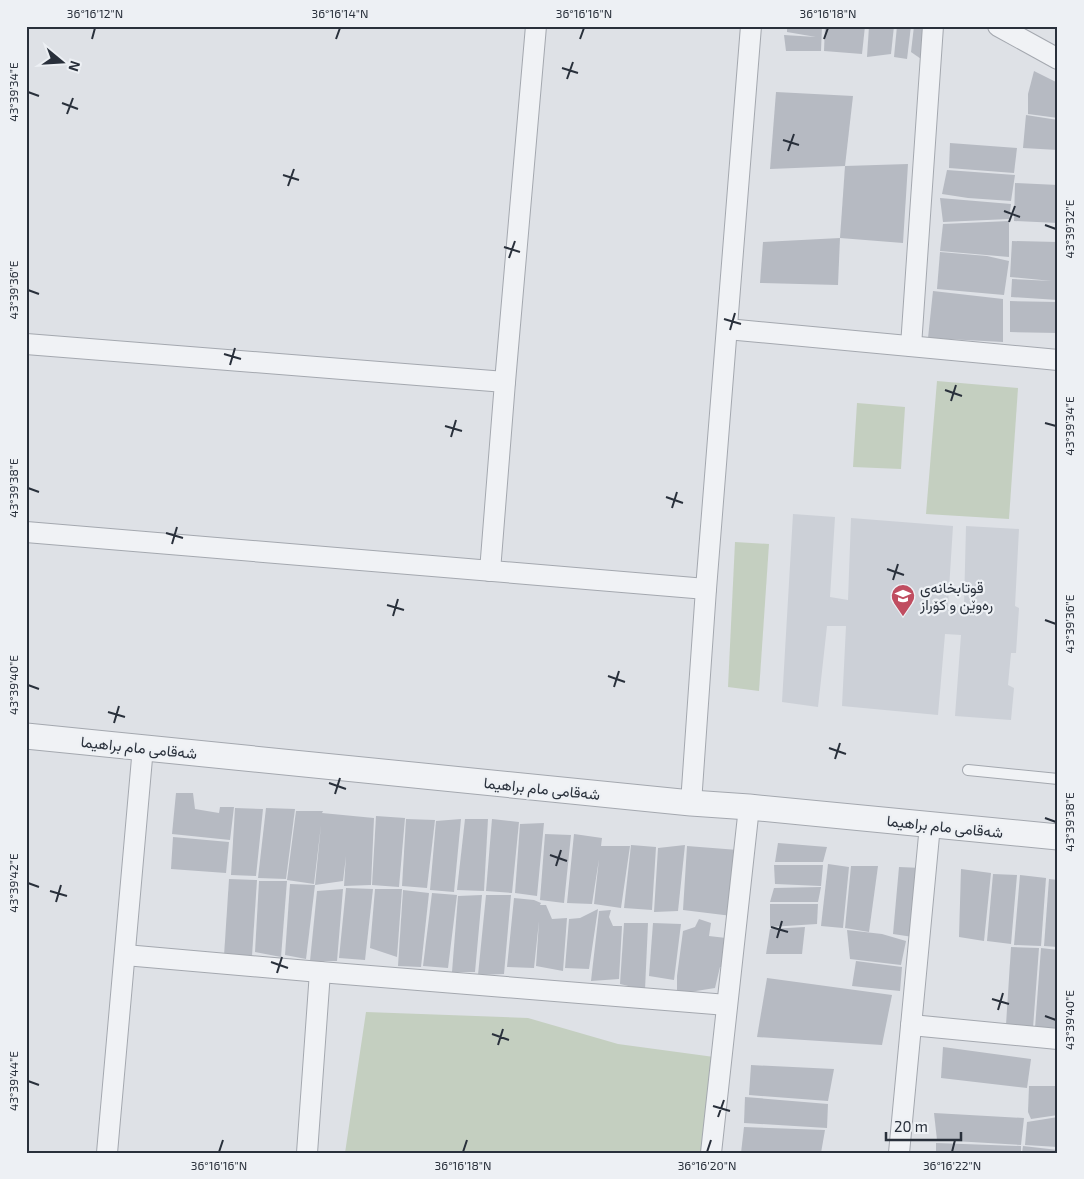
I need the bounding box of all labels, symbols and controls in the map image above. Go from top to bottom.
text: 36°16'12"N [67,6,123,20]
text: 36°16'14"N [312,6,368,20]
text: 36°16'16"N [556,6,612,20]
text: 36°16'18"N [800,6,856,20]
north arrow [38,38,88,88]
text: N [65,59,84,74]
text: 43°39'34"E [6,62,20,122]
text: 43°39'32"E [1062,199,1076,258]
text: 43°39'36"E [6,260,20,319]
text: 43°39'34"E [1062,396,1076,456]
text: 43°39'38"E [6,458,20,518]
place label: قوتابخانەی رەوێن و کۆراز [919,578,993,615]
school or university icon: قوتابخانەی رەوێن و کۆراز [890,583,916,617]
text: 43°39'36"E [1062,594,1076,653]
text: 43°39'40"E [6,655,20,715]
street label: شەقامی مام براهیما [80,732,198,764]
street label: شەقامی مام براهیما [483,773,601,805]
text: 43°39'38"E [1062,792,1076,852]
street label: شەقامی مام براهیما [886,811,1004,843]
text: 43°39'42"E [6,853,20,913]
text: 43°39'40"E [1062,990,1076,1050]
text: 43°39'44"E [6,1051,20,1111]
scale bar [886,1109,962,1141]
text: 20 m [894,1117,928,1135]
text: 36°16'16"N [191,1158,247,1172]
text: 36°16'18"N [435,1158,491,1172]
text: 36°16'20"N [678,1158,736,1172]
text: 36°16'22"N [923,1158,981,1172]

